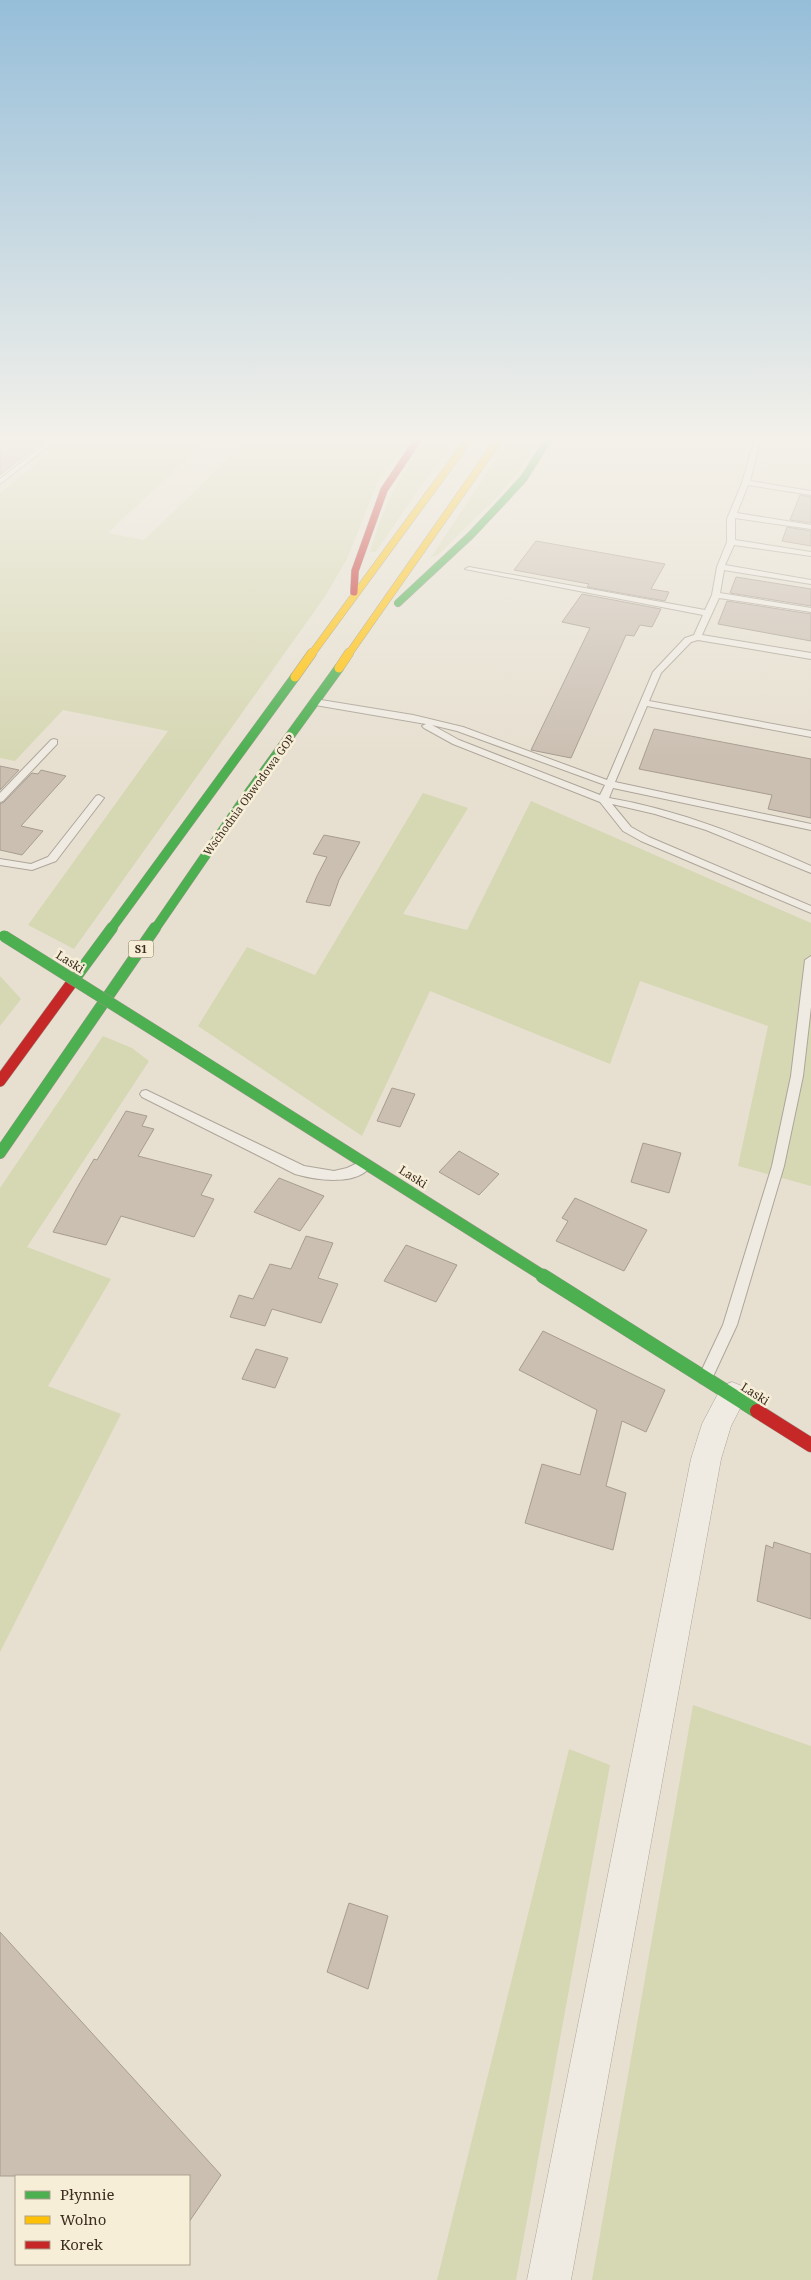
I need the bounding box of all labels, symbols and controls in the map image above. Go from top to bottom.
street label: Wschodnia Obwodowa GOP [200,731,298,858]
road number: S1 [128,941,154,958]
street label: Laski [53,946,88,977]
street label: Laski [396,1161,431,1192]
street label: Laski [738,1378,773,1409]
legend [15,2175,190,2265]
text: Płynnie [60,2184,115,2204]
text: Wolno [60,2209,106,2229]
text: Korek [60,2234,103,2254]

